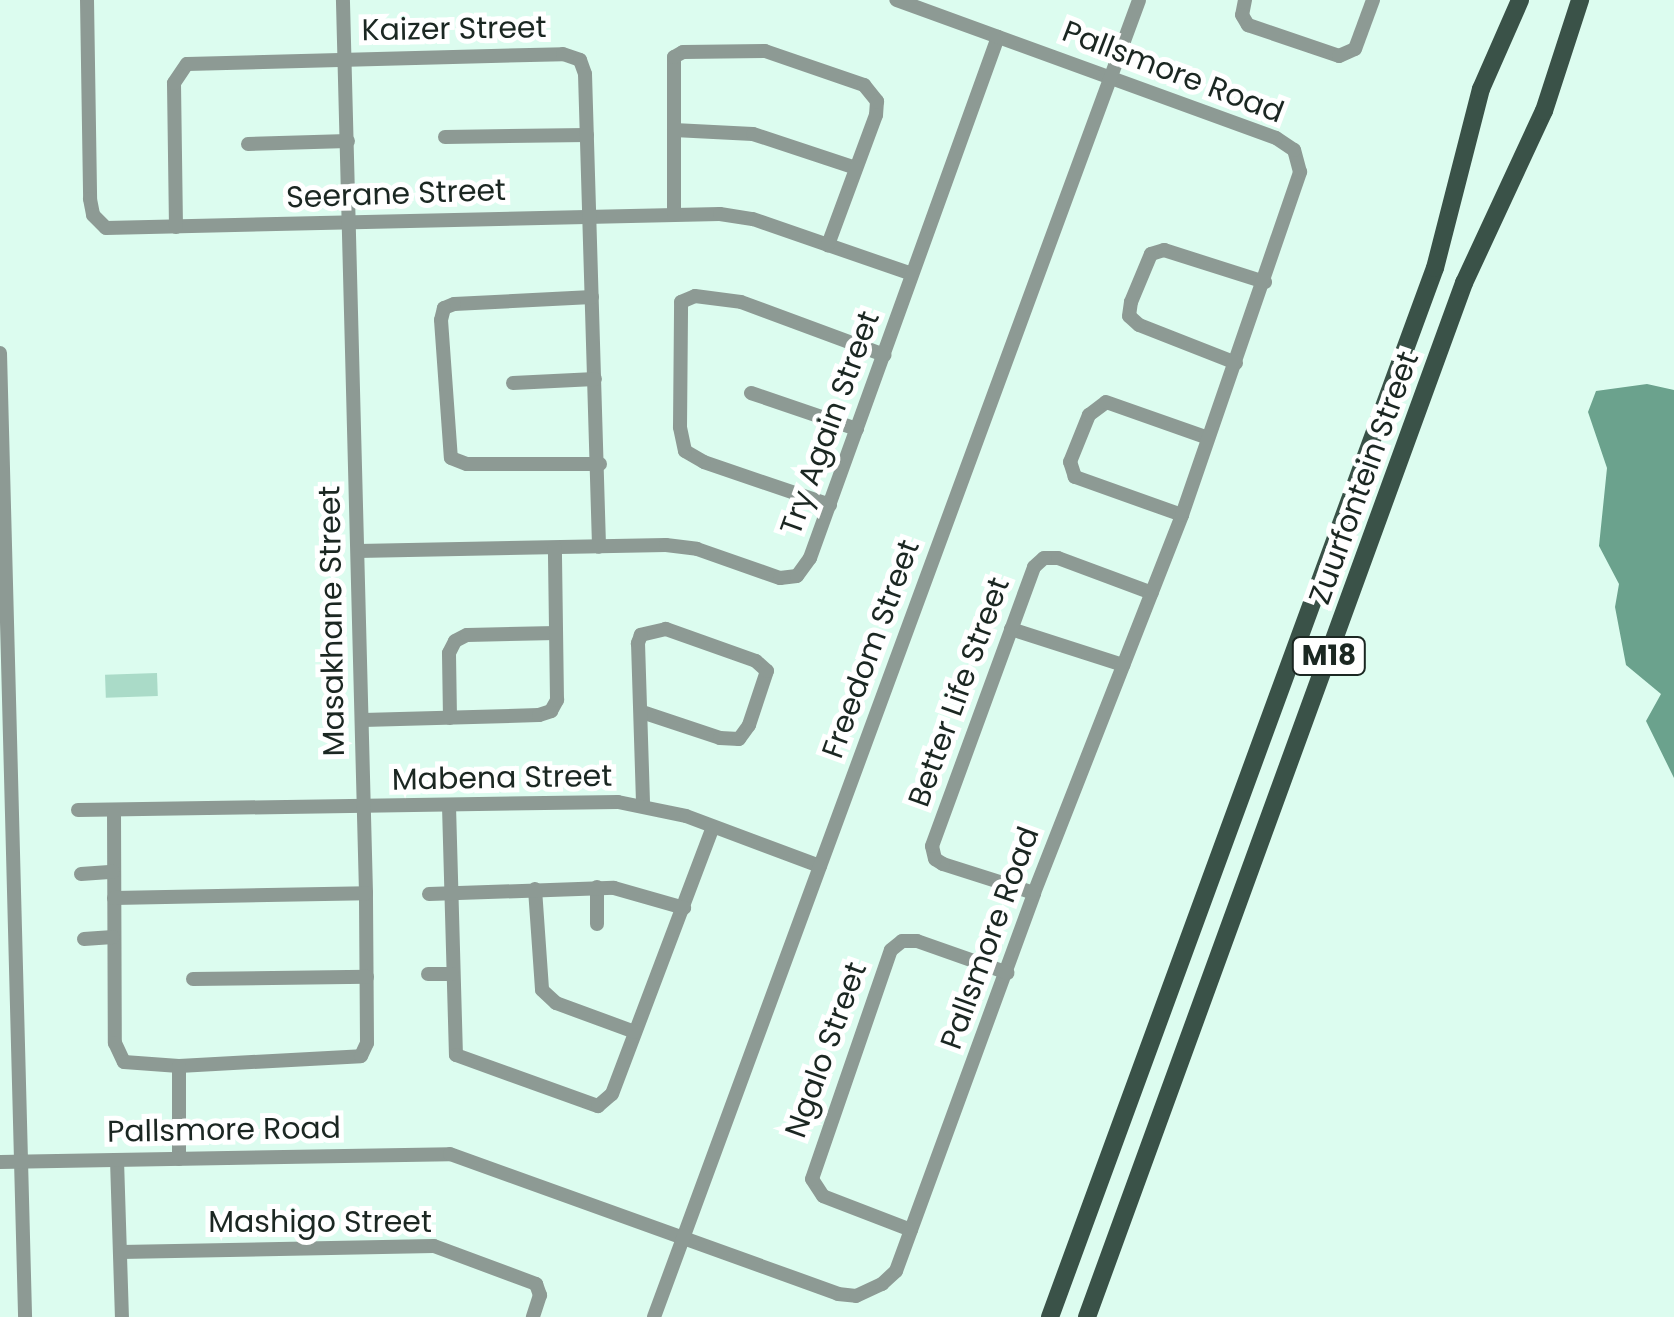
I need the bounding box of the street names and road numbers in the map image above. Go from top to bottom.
street label: Kaizer Street [361,9,547,49]
street label: Pallsmore Road [1057,13,1289,131]
street label: Seerane Street [285,172,507,216]
street label: Try Again Street [773,306,887,540]
street label: Zuurfontein Street [1302,347,1426,609]
street label: Masakhane Street [312,485,352,757]
street label: Freedom Street [815,535,927,763]
street label: Better Life Street [901,572,1017,812]
road number: M18 [1292,633,1366,679]
street label: Mabena Street [392,758,612,798]
street label: Pallsmore Road [933,822,1047,1054]
street label: Ngalo Street [778,957,874,1143]
street label: Pallsmore Road [107,1110,341,1150]
street label: Mashigo Street [208,1204,432,1240]

